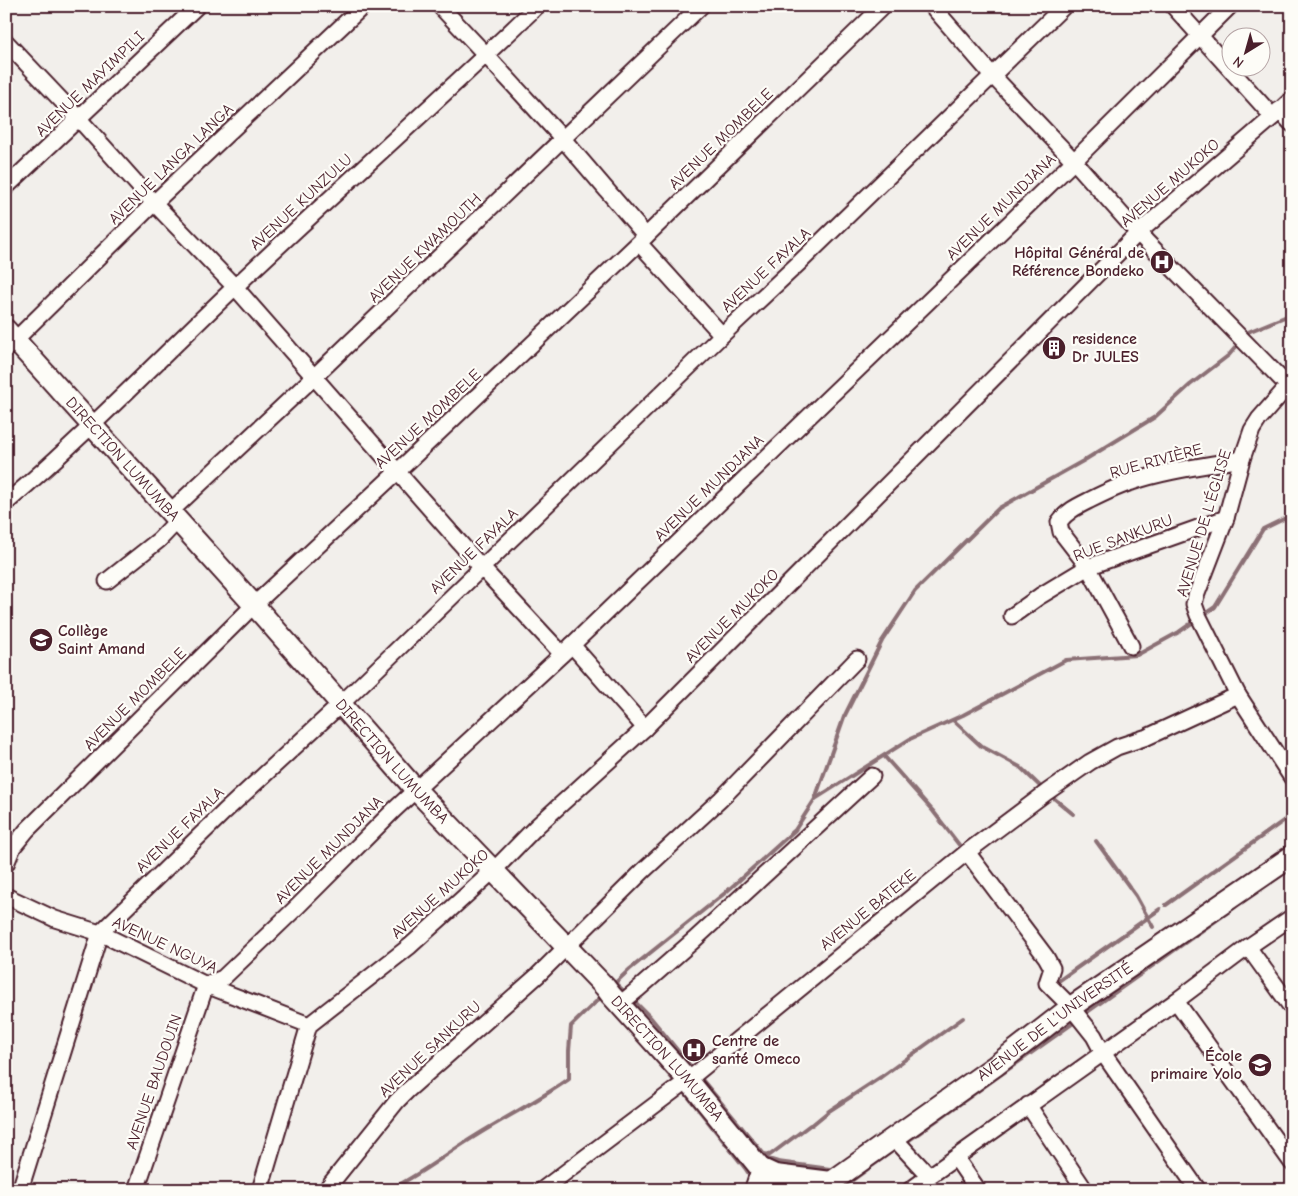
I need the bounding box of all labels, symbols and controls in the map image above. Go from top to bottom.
street label: AVENUE MAYIMPILI [32,28,148,140]
north arrow [1220,28,1270,78]
text: N [1230,52,1247,72]
street label: AVENUE MOMBELE [665,84,777,193]
street label: AVENUE LANGA LANGA [105,100,237,228]
street label: AVENUE MUKOKO [1117,135,1223,231]
street label: AVENUE KUNZULU [246,150,356,254]
street label: AVENUE MUNDJANA [943,150,1059,264]
street label: AVENUE KWAMOUTH [365,190,485,306]
street label: AVENUE FAYALA [718,224,814,316]
place label: Hôpital Général de Référence Bondeko [1012,244,1144,280]
hospital icon: Hôpital Général de Référence Bondeko [1149,249,1175,275]
place label: residence Dr JULES [1072,330,1139,366]
building icon: residence Dr JULES [1041,335,1067,361]
street label: AVENUE MOMBELE [372,365,485,473]
street label: DIRECTION LUMUMBA [62,393,183,525]
street label: AVENUE MUNDJANA [651,431,767,545]
street label: RUE RIVIÈRE [1107,439,1205,482]
street label: AVENUE DE L'ÉGLISE [1172,446,1235,599]
street label: AVENUE FAYALA [426,504,522,598]
street label: RUE SANKURU [1071,511,1175,565]
street label: AVENUE MUKOKO [681,565,783,667]
place label: Collège Saint Amand [58,622,145,658]
school or university icon: Collège Saint Amand [28,627,54,653]
street label: AVENUE MOMBELE [80,644,190,754]
street label: DIRECTION LUMUMBA [332,696,452,827]
street label: AVENUE FAYALA [132,783,228,877]
street label: AVENUE MUNDJANA [271,792,387,908]
street label: AVENUE MUKOKO [388,845,492,943]
street label: AVENUE BATEKE [816,866,920,954]
street label: AVENUE NGUYA [110,913,220,977]
street label: AVENUE DE L’UNIVERSITÉ [974,958,1136,1085]
street label: DIRECTION LUMUMBA [607,992,727,1125]
street label: AVENUE SANKURU [375,997,485,1101]
street label: AVENUE BAUDOUIN [122,1012,186,1152]
place label: Centre de santé Omeco [712,1032,801,1068]
hospital icon: Centre de santé Omeco [681,1037,707,1063]
place label: École primaire Yolo [1150,1046,1242,1083]
school or university icon: École primaire Yolo [1247,1052,1273,1078]

